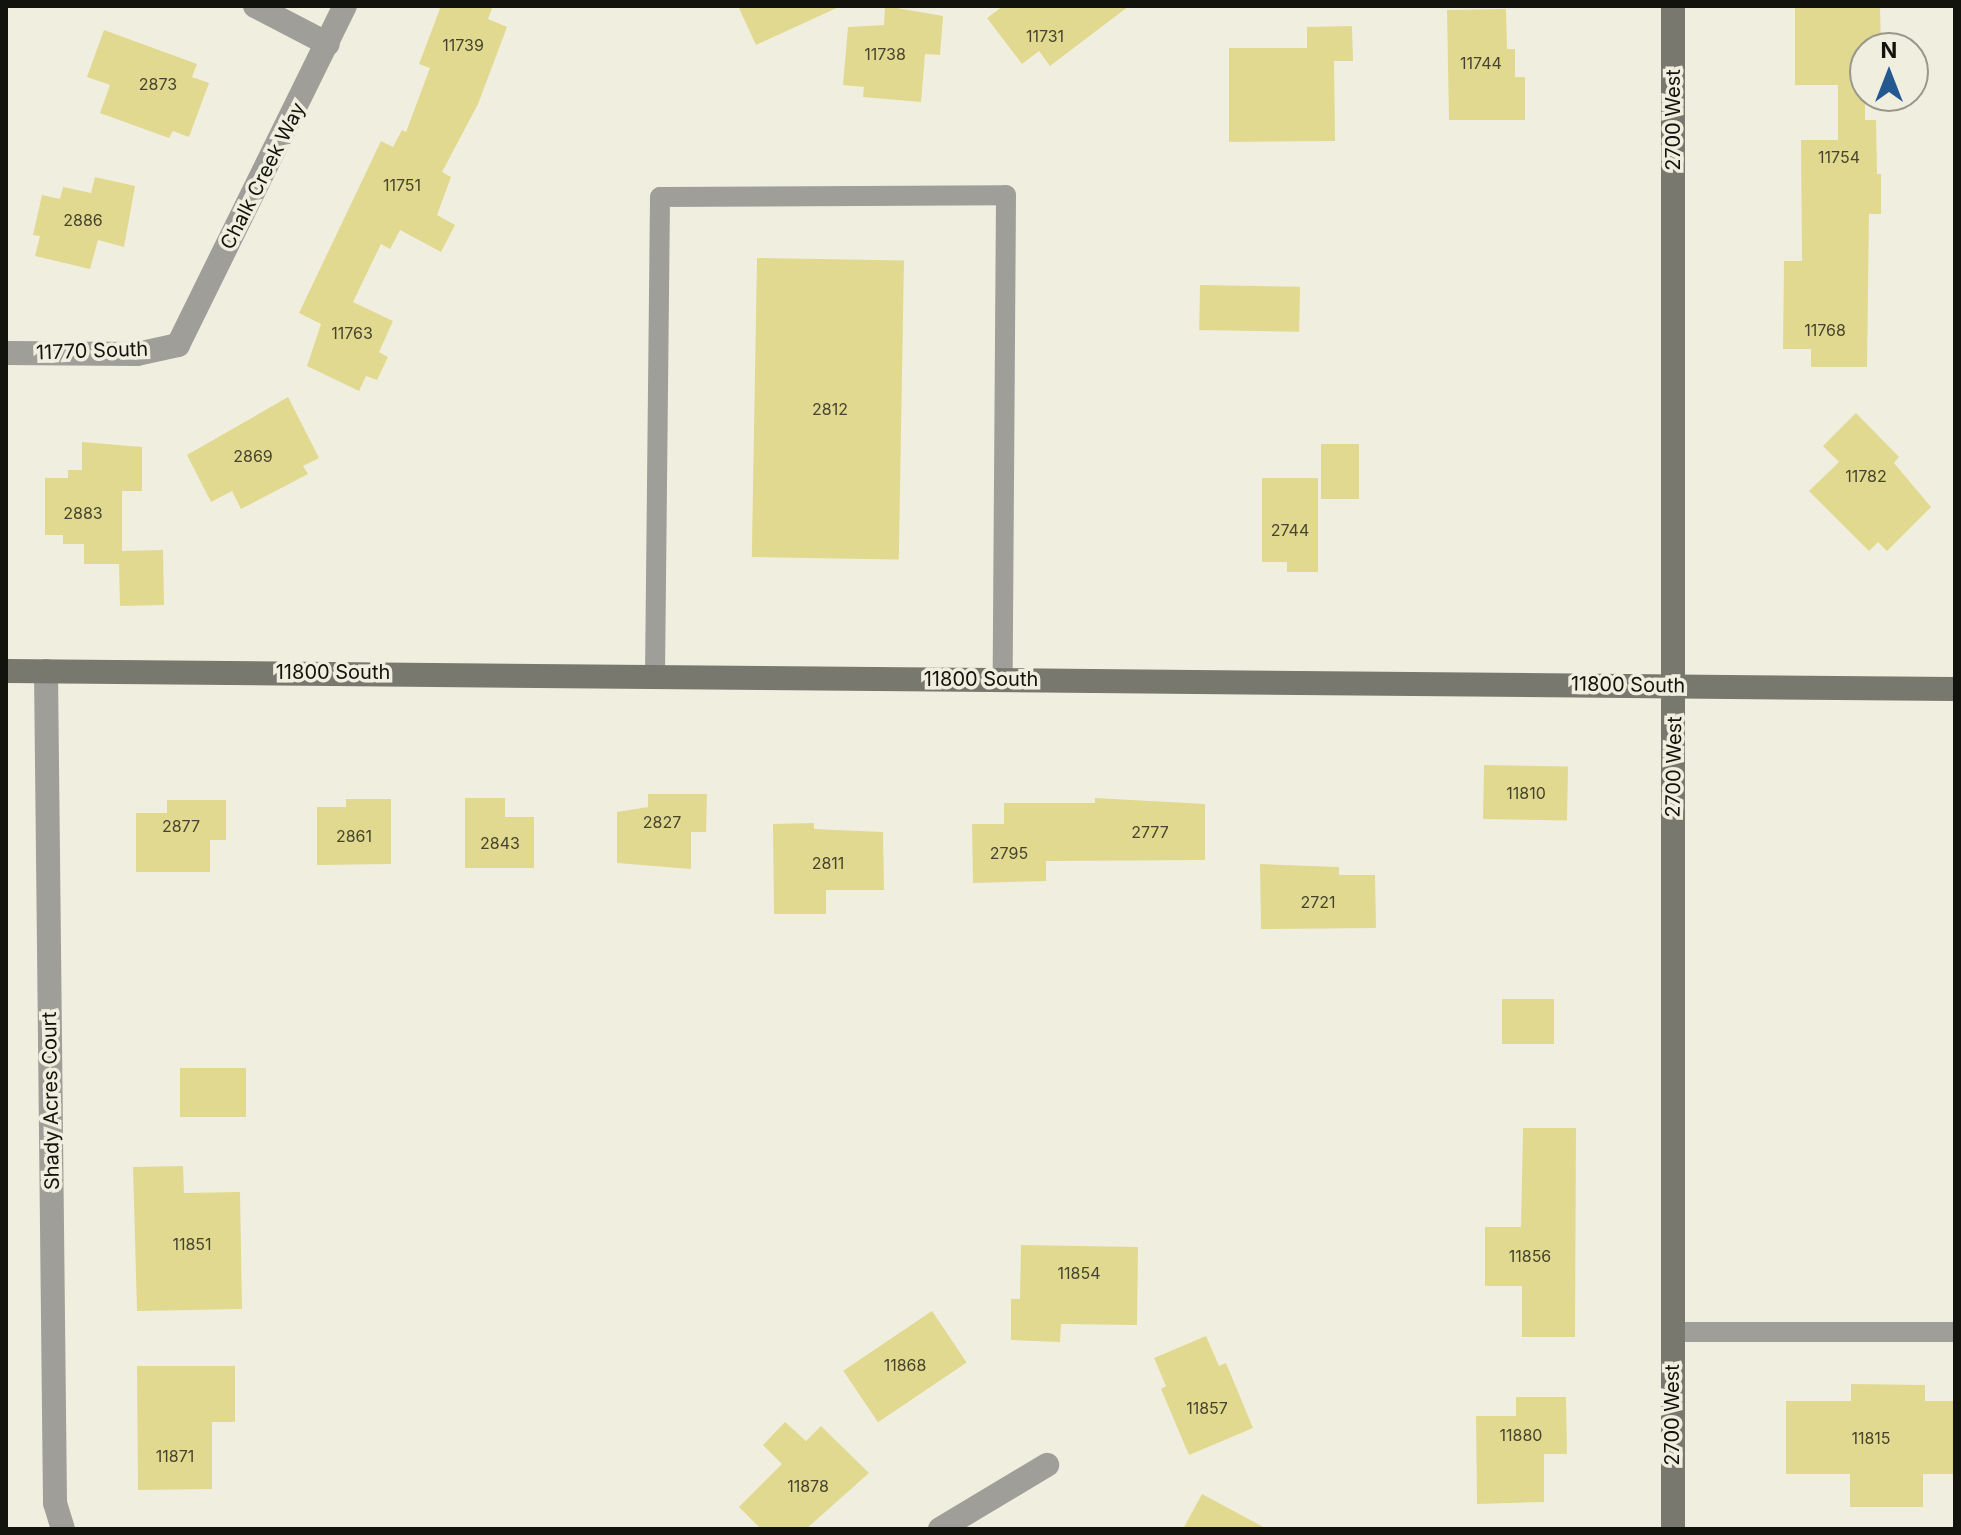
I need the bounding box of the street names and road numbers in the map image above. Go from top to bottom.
street label: 2700 West [1661,69,1685,171]
street label: Chalk Creek Way [216,99,310,253]
street label: 11770 South [35,337,149,365]
street label: 11800 South [276,660,390,684]
street label: 11800 South [924,667,1038,691]
street label: 11800 South [1571,672,1685,698]
street label: 2700 West [1661,716,1687,818]
street label: Shady Acres Court [37,1012,65,1190]
street label: 2700 West [1660,1364,1684,1466]

